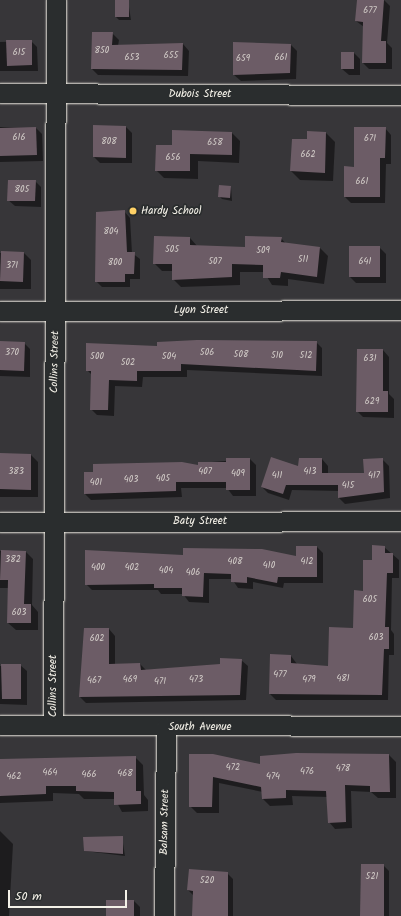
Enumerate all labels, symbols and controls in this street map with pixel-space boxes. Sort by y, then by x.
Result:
house number: 677 [363,6,377,16]
house number: 850 [95,46,109,56]
house number: 615 [13,48,25,58]
house number: 655 [164,51,178,61]
house number: 653 [125,53,139,63]
house number: 661 [275,53,287,63]
house number: 659 [236,54,250,64]
street label: Dubois Street [169,87,231,101]
house number: 616 [13,133,25,143]
house number: 671 [364,134,376,144]
house number: 808 [101,137,117,147]
house number: 658 [207,138,223,148]
house number: 662 [300,150,316,160]
house number: 656 [166,153,180,163]
house number: 661 [356,177,368,187]
house number: 805 [15,185,29,195]
place label: Hardy School [141,204,202,218]
marker: Hardy School [128,206,138,216]
house number: 804 [104,227,118,237]
house number: 505 [165,245,179,255]
house number: 509 [256,246,270,256]
house number: 511 [298,255,308,265]
house number: 507 [208,257,222,267]
house number: 641 [359,257,371,267]
house number: 800 [108,258,122,268]
house number: 371 [6,261,18,271]
street label: Lyon Street [174,303,228,317]
street label: Collins Street [48,331,62,393]
house number: 370 [5,348,19,358]
house number: 506 [200,348,214,358]
house number: 508 [234,350,248,360]
house number: 510 [271,351,283,361]
house number: 512 [300,351,312,361]
house number: 500 [90,352,104,362]
house number: 504 [162,352,176,362]
house number: 631 [364,354,376,364]
house number: 502 [121,358,135,368]
house number: 629 [365,397,379,407]
house number: 383 [8,467,24,477]
house number: 407 [198,467,212,477]
house number: 413 [304,467,316,477]
house number: 409 [231,469,245,479]
house number: 411 [272,471,282,481]
house number: 417 [368,471,380,481]
house number: 405 [156,474,170,484]
house number: 403 [124,475,138,485]
house number: 401 [90,478,102,488]
house number: 415 [342,481,354,491]
street label: Baty Street [173,514,227,528]
house number: 382 [5,555,21,565]
house number: 408 [228,557,242,567]
house number: 412 [300,557,314,567]
house number: 410 [263,561,275,571]
house number: 400 [91,563,105,573]
house number: 402 [125,563,139,573]
house number: 404 [159,566,173,576]
house number: 406 [186,568,200,578]
house number: 605 [363,595,377,605]
house number: 603 [12,608,26,618]
house number: 603 [369,633,383,643]
house number: 602 [90,634,104,644]
street label: Collins Street [46,655,60,717]
house number: 477 [273,670,287,680]
house number: 481 [336,674,350,684]
house number: 469 [123,675,137,685]
house number: 473 [189,675,203,685]
house number: 479 [302,675,316,685]
house number: 467 [87,676,101,686]
house number: 471 [154,677,166,687]
street label: South Avenue [168,720,232,734]
house number: 472 [226,763,240,773]
house number: 478 [336,764,350,774]
house number: 476 [300,767,314,777]
house number: 464 [43,768,57,778]
house number: 468 [117,769,133,779]
house number: 466 [82,770,96,780]
house number: 462 [6,772,22,782]
house number: 474 [266,772,280,782]
street label: Balsam Street [158,789,172,855]
house number: 521 [366,872,378,882]
house number: 520 [200,876,214,886]
scale bar [10,882,129,908]
text: 50 m [15,887,42,906]

